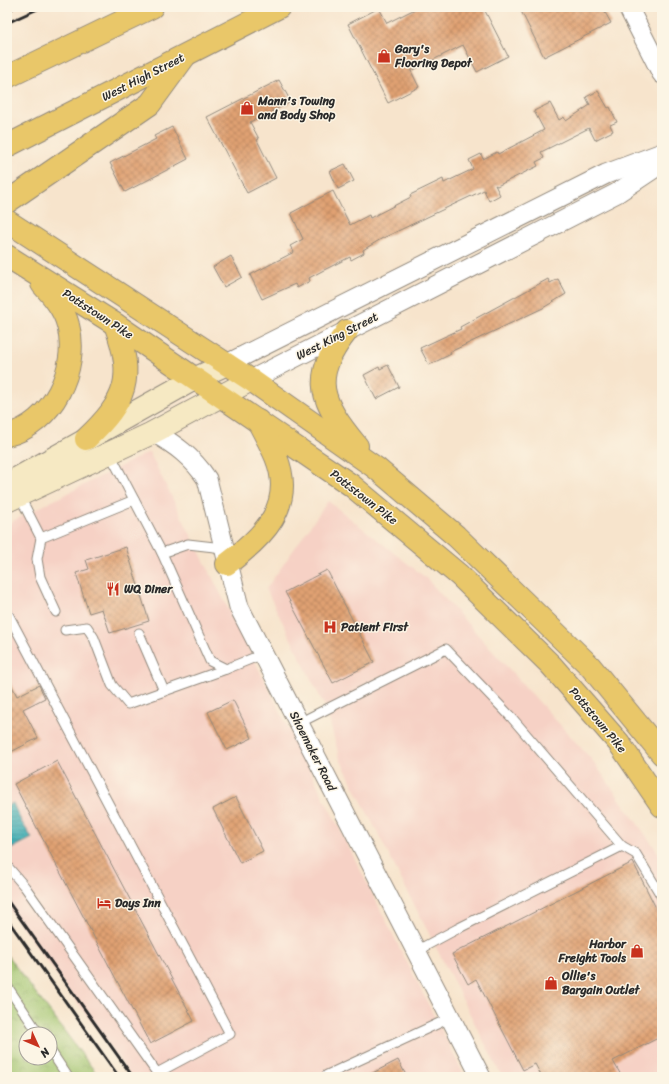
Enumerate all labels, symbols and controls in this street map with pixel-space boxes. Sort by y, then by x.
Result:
place label: Gary's Flooring Depot [394,38,473,74]
street label: West High Street [98,47,188,107]
shop icon: Gary's Flooring Depot [376,48,392,64]
place label: Mann's Towing and Body Shop [257,90,336,126]
shop icon: Mann's Towing and Body Shop [239,100,255,116]
street label: Pottstown Pike [58,283,138,345]
street label: West King Street [292,306,382,366]
street label: Pottstown Pike [325,463,403,531]
place label: WQ Diner [124,578,173,600]
restaurant icon: WQ Diner [105,581,121,597]
place label: Patient First [341,616,409,638]
hospital icon: Patient First [322,619,338,635]
street label: Pottstown Pike [563,682,633,758]
street label: Shoemaker Road [283,707,343,796]
place label: Days Inn [115,892,161,914]
hotel icon: Days Inn [96,895,112,911]
place label: Harbor Freight Tools [557,933,627,969]
shop icon: Harbor Freight Tools [629,943,645,959]
place label: Ollie's Bargain Outlet [561,965,641,1001]
shop icon: Ollie's Bargain Outlet [543,975,559,991]
north arrow [18,1026,58,1066]
text: N [35,1043,55,1062]

